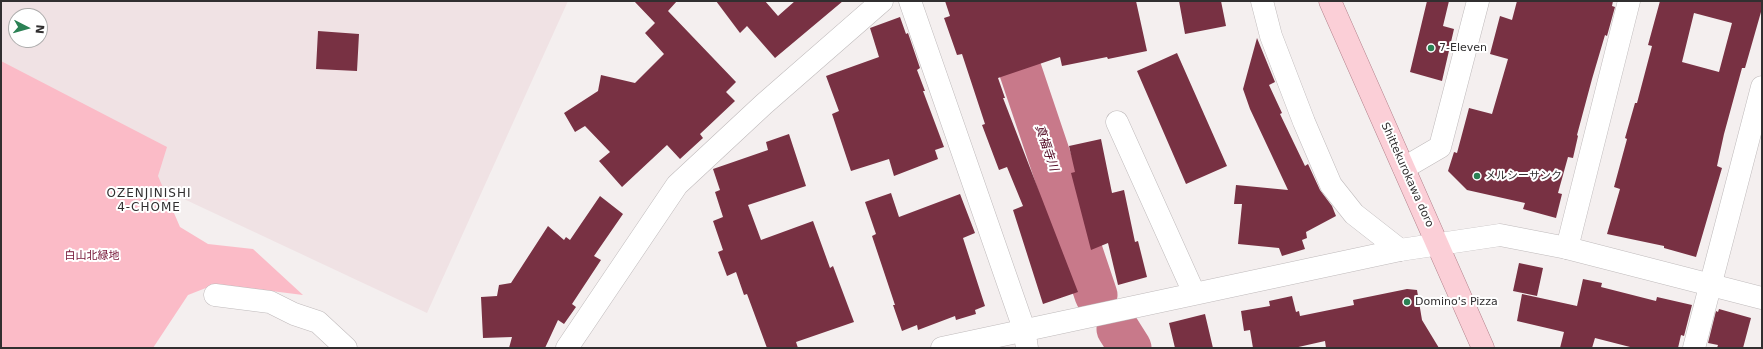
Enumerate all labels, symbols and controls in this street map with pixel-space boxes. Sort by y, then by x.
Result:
north arrow [8,8,48,48]
text: N [32,24,46,34]
place label: 7-Eleven [1439,41,1487,55]
marker: 7-Eleven [1426,43,1436,53]
street label: Shittekurokawa doro [1378,121,1436,229]
water label: 真福寺川 [1031,123,1061,173]
place label: メルシーサンク [1485,169,1562,183]
marker: メルシーサンク [1472,171,1482,181]
district label: OZENJINISHI 4-CHOME [107,187,191,215]
park label: 白山北緑地 [65,249,119,263]
place label: Domino's Pizza [1415,295,1498,309]
marker: Domino's Pizza [1402,297,1412,307]

